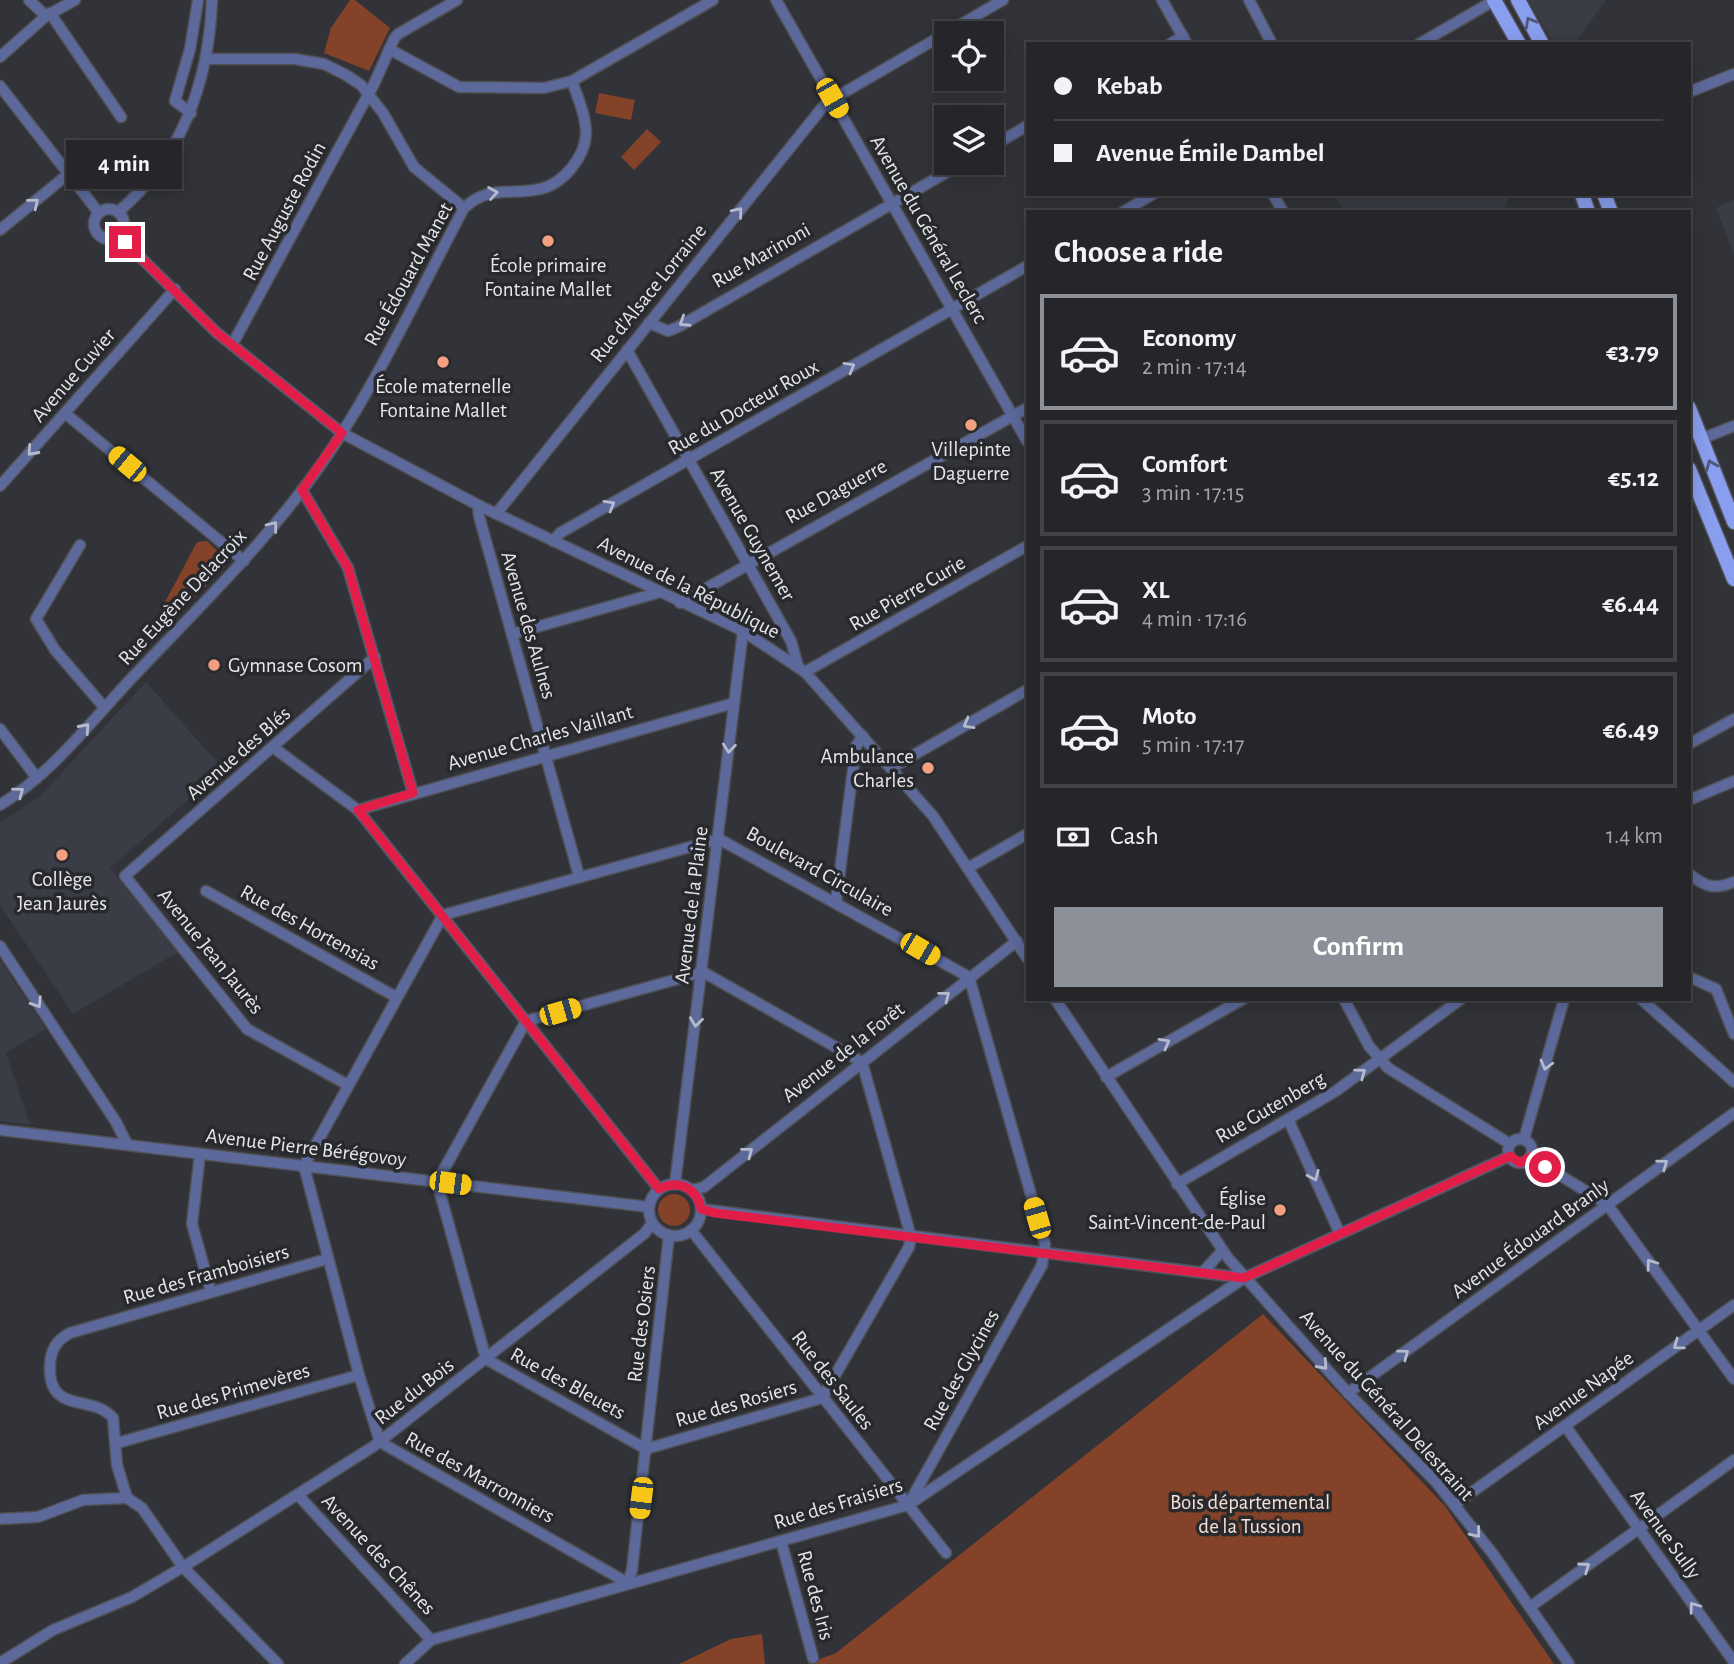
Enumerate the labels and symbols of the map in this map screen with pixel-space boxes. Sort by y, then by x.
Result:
one-way arrow [1525,17,1538,29]
car [813,75,852,121]
street label: Avenue du Général Leclerc [866,132,991,327]
street label: Rue Auguste Rodin [239,138,330,284]
callout: 4 min [67,140,183,190]
one-way arrow [487,186,499,201]
one-way arrow [26,198,38,211]
street label: Rue Édouard Manet [359,198,457,349]
one-way arrow [730,208,743,220]
street label: Rue Marinoni [709,219,814,292]
street label: Rue d'Alsace Lorraine [586,220,710,367]
route end [109,226,141,258]
marker: École primaire Fontaine Mallet [540,233,556,249]
place label: École primaire Fontaine Mallet [484,253,612,300]
one-way arrow [679,314,692,327]
street label: Avenue Cuvier [27,324,120,426]
marker: École maternelle Fontaine Mallet [435,354,451,370]
street label: Rue du Docteur Roux [664,356,822,459]
one-way arrow [843,362,856,375]
place label: École maternelle Fontaine Mallet [375,374,511,421]
marker: Villepinte Daguerre [963,417,979,433]
place label: Villepinte Daguerre [931,439,1011,484]
car [105,442,150,486]
one-way arrow [28,443,40,456]
street label: Rue Daguerre [782,455,890,528]
one-way arrow [1706,460,1720,472]
street label: Avenue Guynemer [706,464,799,605]
one-way arrow [603,500,616,513]
one-way arrow [265,522,278,534]
street label: Rue Eugène Delacroix [114,526,250,669]
street label: Avenue de la République [594,532,783,642]
street label: Avenue des Aulnes [497,549,560,701]
street label: Rue Pierre Curie [846,552,969,635]
place label: Gymnase Cosom [228,655,363,676]
marker: Gymnase Cosom [206,657,222,673]
street label: Avenue Charles Vaillant [445,701,636,774]
street label: Avenue des Blés [182,703,294,804]
one-way arrow [963,716,975,729]
one-way arrow [76,723,89,736]
one-way arrow [722,743,737,754]
place label: Ambulance Charles [820,746,914,791]
marker: Ambulance Charles [920,760,936,776]
one-way arrow [11,788,24,801]
street label: Boulevard Circulaire [743,822,897,920]
street label: Avenue de la Plaine [671,825,712,985]
marker: Collège Jean Jaurès [54,847,70,863]
place label: Collège Jean Jaurès [17,869,107,914]
street label: Rue des Hortensias [237,881,383,974]
street label: Avenue Jean Jaurès [154,885,267,1018]
car [897,929,944,969]
one-way arrow [938,991,950,1004]
one-way arrow [29,995,41,1008]
car [537,996,584,1028]
street label: Avenue de la Forêt [778,998,909,1106]
one-way arrow [688,1016,703,1028]
one-way arrow [1158,1038,1171,1051]
one-way arrow [1540,1059,1554,1071]
street label: Rue Gutenberg [1212,1067,1329,1147]
one-way arrow [1353,1068,1366,1081]
street label: Avenue Pierre Bérégovoy [204,1125,407,1170]
one-way arrow [740,1147,752,1160]
route start [1529,1151,1561,1183]
one-way arrow [1655,1160,1668,1172]
one-way arrow [1306,1169,1320,1181]
car [428,1170,473,1196]
street label: Avenue Édouard Branly [1447,1173,1613,1302]
place label: Église Saint-Vincent-de-Paul [1088,1186,1266,1233]
car [1022,1195,1053,1241]
marker: Église Saint-Vincent-de-Paul [1272,1202,1288,1218]
street label: Rue des Framboisiers [121,1241,291,1308]
one-way arrow [1647,1259,1659,1272]
street label: Rue des Osiers [624,1265,659,1384]
street label: Rue des Glycines [920,1306,1003,1434]
street label: Avenue du Général Delestraint [1296,1306,1478,1505]
street label: Rue des Saules [788,1327,878,1434]
one-way arrow [1673,1337,1686,1349]
street label: Rue des Bleuets [507,1343,629,1424]
street label: Avenue Napée [1529,1347,1637,1434]
one-way arrow [1396,1350,1409,1362]
street label: Rue du Bois [371,1354,458,1429]
one-way arrow [1315,1357,1327,1370]
street label: Rue des Primevères [154,1360,312,1423]
street label: Rue des Rosiers [673,1376,799,1431]
street label: Rue des Marronniers [402,1428,558,1527]
street label: Rue des Fraisiers [771,1474,905,1533]
car [629,1476,654,1520]
street label: Avenue Sully [1626,1486,1705,1583]
street label: Avenue des Chênes [318,1490,440,1619]
park label: Bois départemental de la Tussion [1170,1492,1330,1537]
one-way arrow [1467,1525,1480,1537]
street label: Rue des Iris [793,1548,838,1642]
one-way arrow [1577,1563,1590,1575]
one-way arrow [1690,1602,1702,1615]

